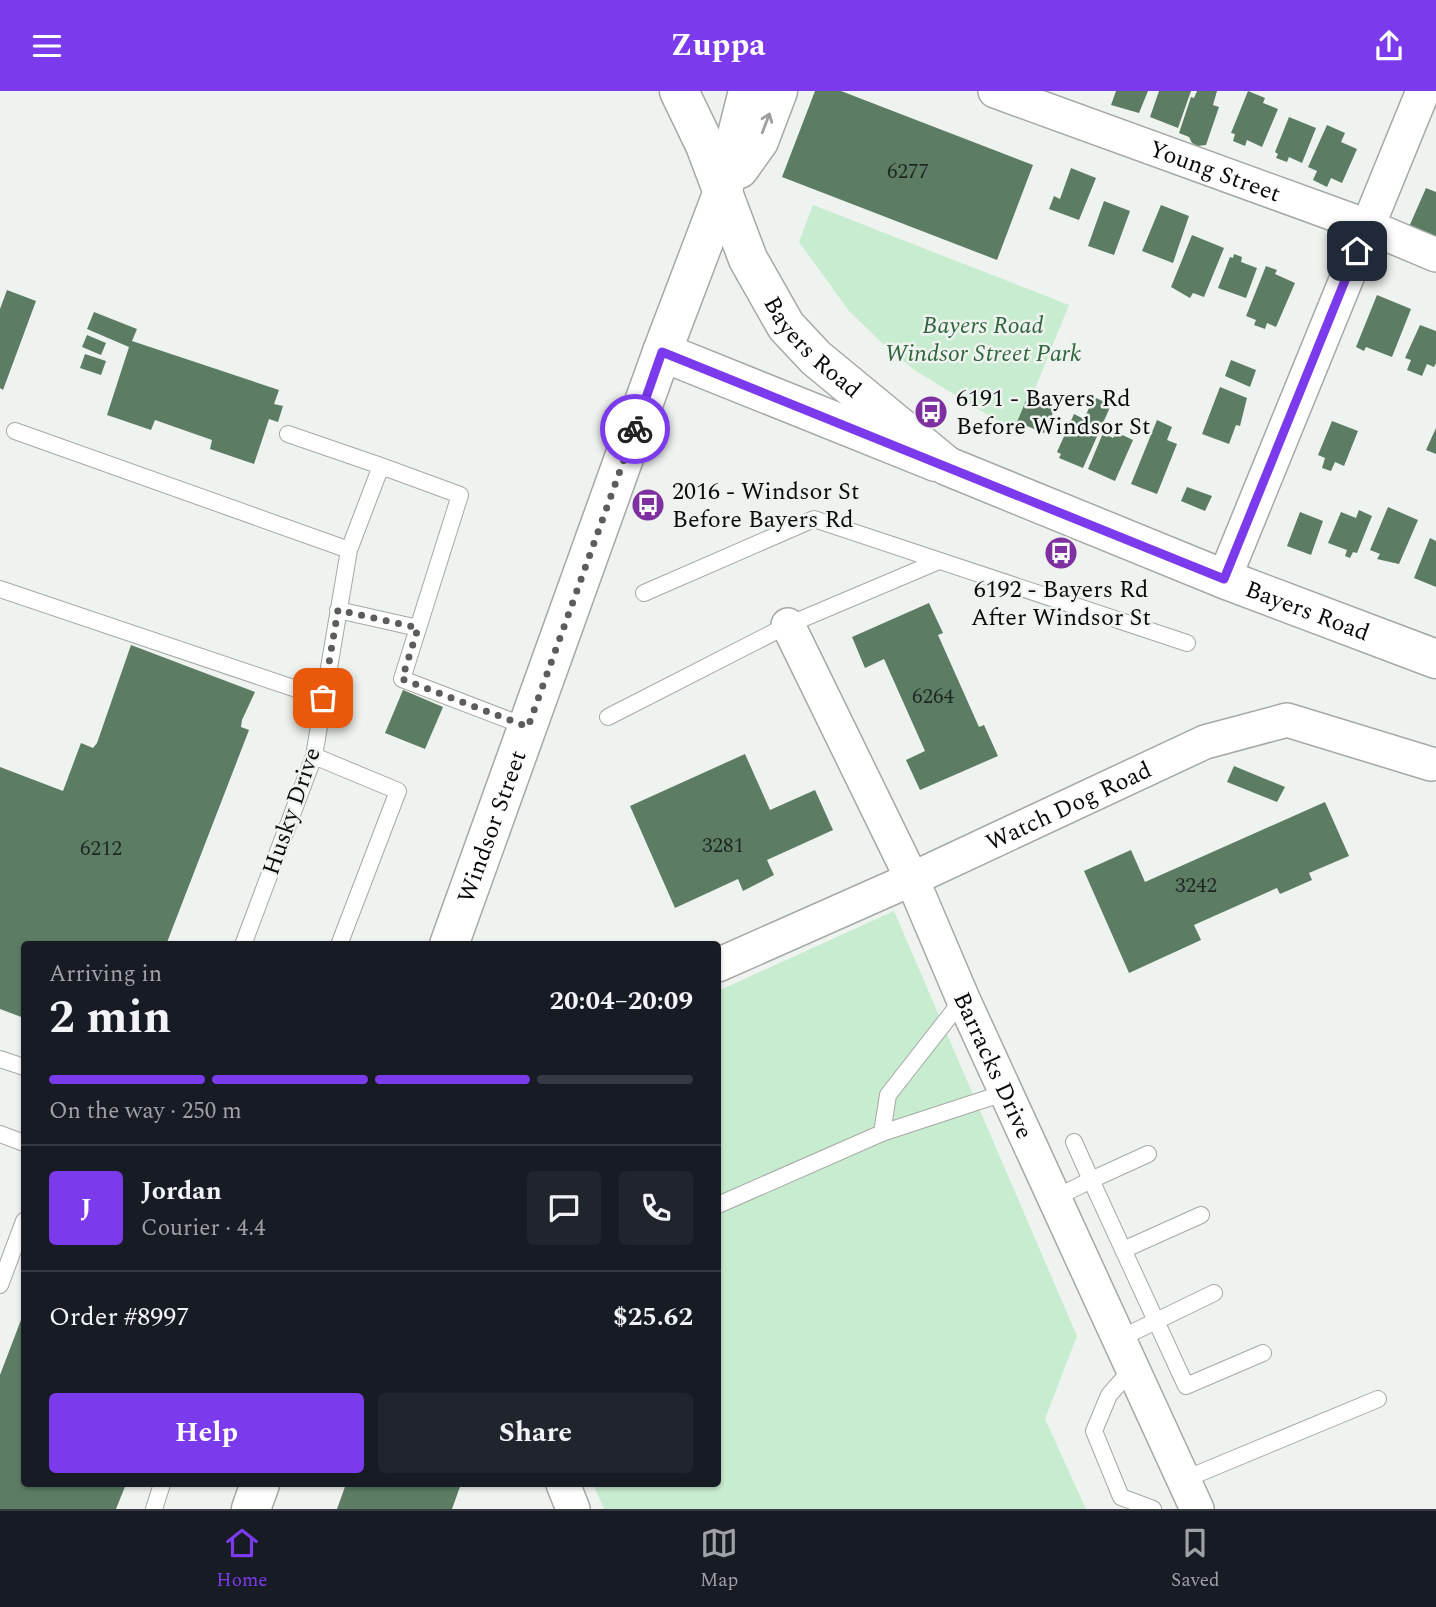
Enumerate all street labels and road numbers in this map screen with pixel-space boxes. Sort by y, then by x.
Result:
street label: Young Street [1144,131,1286,212]
street label: Bayers Road [754,290,869,407]
street label: Bayers Road [1240,572,1375,651]
street label: Husky Drive [253,743,331,880]
street label: Windsor Street [449,745,537,908]
street label: Watch Dog Road [980,752,1158,861]
street label: Barracks Drive [943,986,1042,1145]

